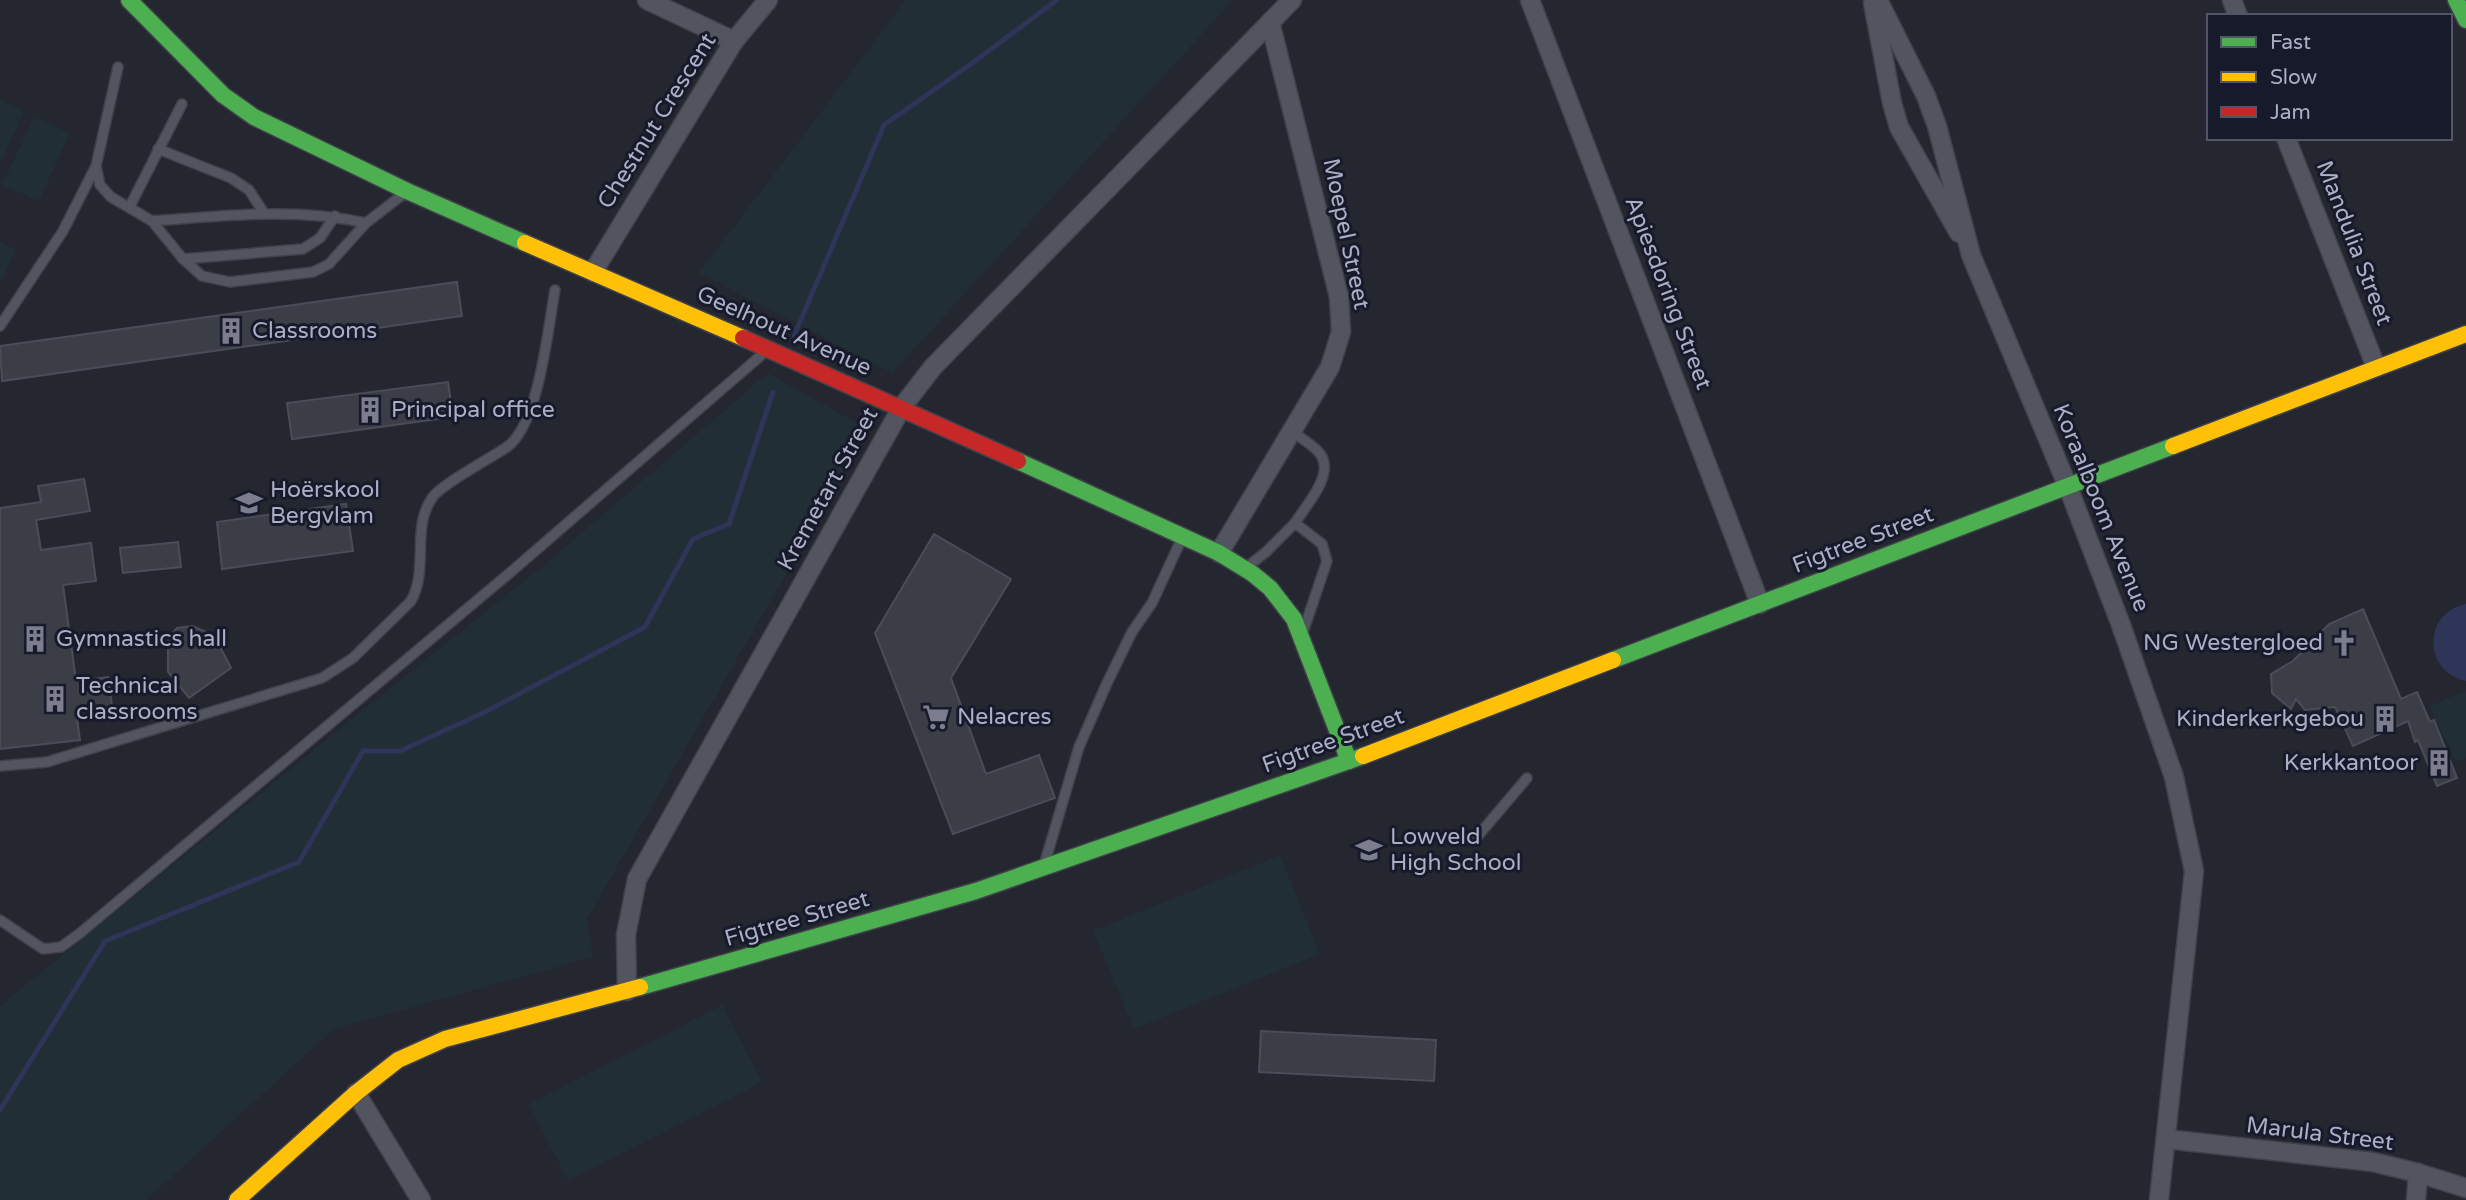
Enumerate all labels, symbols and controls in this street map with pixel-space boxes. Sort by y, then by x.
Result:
legend [2207,14,2452,140]
street label: Chestnut Crescent [592,28,722,214]
text: Fast [2270,30,2311,55]
text: Slow [2270,65,2318,90]
text: Jam [2270,100,2311,125]
street label: Moepel Street [1316,156,1376,312]
street label: Mandulia Street [2310,157,2398,329]
street label: Apiesdoring Street [1618,192,1718,394]
street label: Geelhout Avenue [692,280,876,382]
building icon: Classrooms [216,316,246,346]
place label: Classrooms [252,317,377,345]
building icon: Principal office [355,395,385,425]
place label: Principal office [391,396,555,424]
street label: Koraalboom Avenue [2046,400,2156,616]
street label: Kremetart Street [772,402,884,575]
place label: Hoërskool Bergvlam [270,476,380,530]
school or university icon: Hoërskool Bergvlam [234,488,264,518]
street label: Figtree Street [1788,500,1938,580]
building icon: Gymnastics hall [20,624,50,654]
place label: Gymnastics hall [56,625,227,653]
church icon: NG Westergloed [2329,628,2359,658]
place label: NG Westergloed [2143,629,2323,657]
place label: Technical classrooms [76,672,198,726]
building icon: Technical classrooms [40,684,70,714]
supermarket icon: Nelacres [921,702,951,732]
street label: Figtree Street [1258,702,1408,780]
place label: Nelacres [957,703,1052,731]
building icon: Kinderkerkgebou [2370,704,2400,734]
place label: Kinderkerkgebou [2176,705,2364,733]
building icon: Kerkkantoor [2424,748,2454,778]
place label: Kerkkantoor [2284,749,2418,777]
place label: Lowveld High School [1390,823,1522,877]
school or university icon: Lowveld High School [1354,835,1384,865]
street label: Figtree Street [722,885,873,953]
street label: Marula Street [2245,1111,2396,1157]

